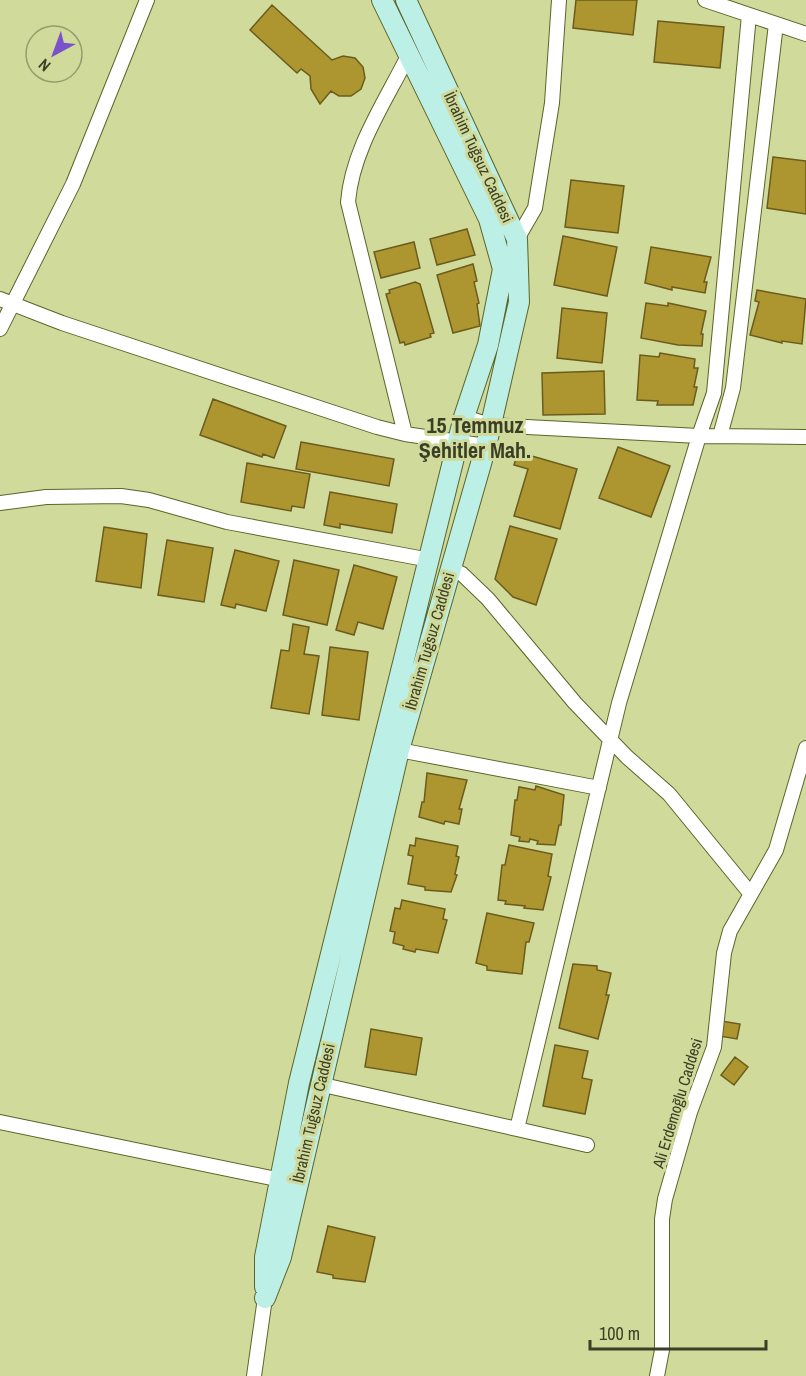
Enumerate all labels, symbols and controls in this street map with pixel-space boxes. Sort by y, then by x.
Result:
north arrow [24,24,84,84]
text: N [33,54,55,77]
street label: İbrahim Tuğsuz Caddesi [439,88,519,226]
district label: 15 Temmuz Şehitler Mah. [419,410,531,465]
street label: İbrahim Tuğsuz Caddesi [399,570,459,712]
street label: Ali Erdemoğlu Caddesi [646,1035,707,1172]
street label: İbrahim Tuğsuz Caddesi [286,1041,340,1185]
scale bar [590,1313,766,1351]
text: 100 m [599,1321,640,1346]

